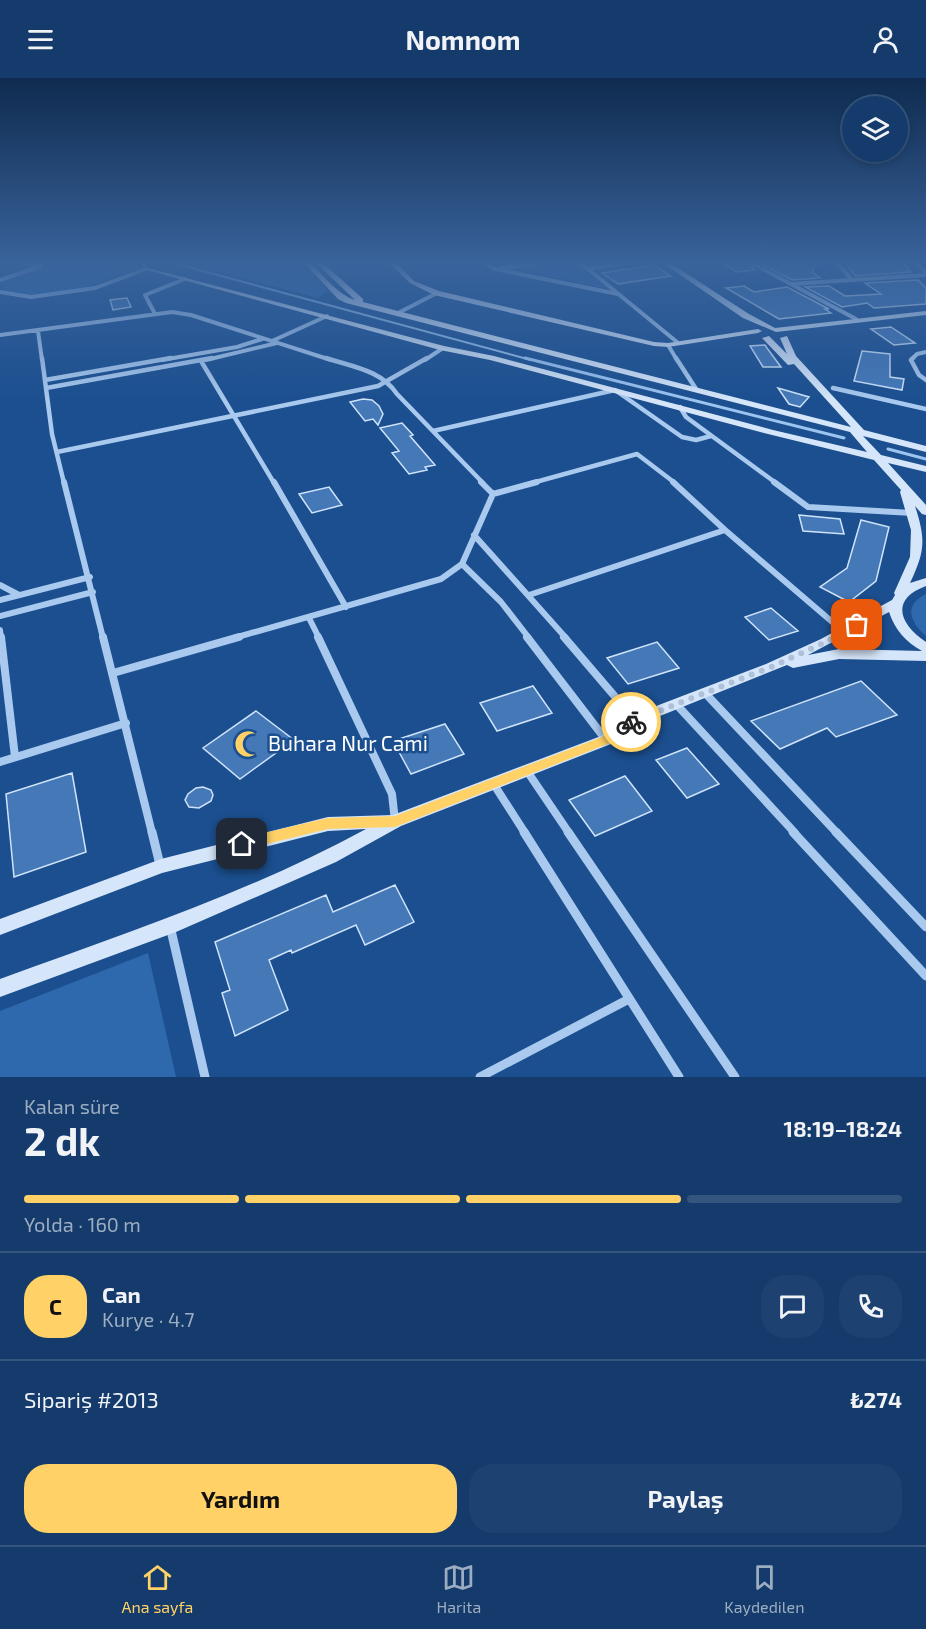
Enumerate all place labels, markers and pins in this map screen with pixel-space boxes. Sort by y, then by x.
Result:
pin [831,599,882,650]
mosque icon: Buhara Nur Cami [233,729,263,759]
place label: Buhara Nur Cami [268,730,428,755]
pin [216,818,267,869]

